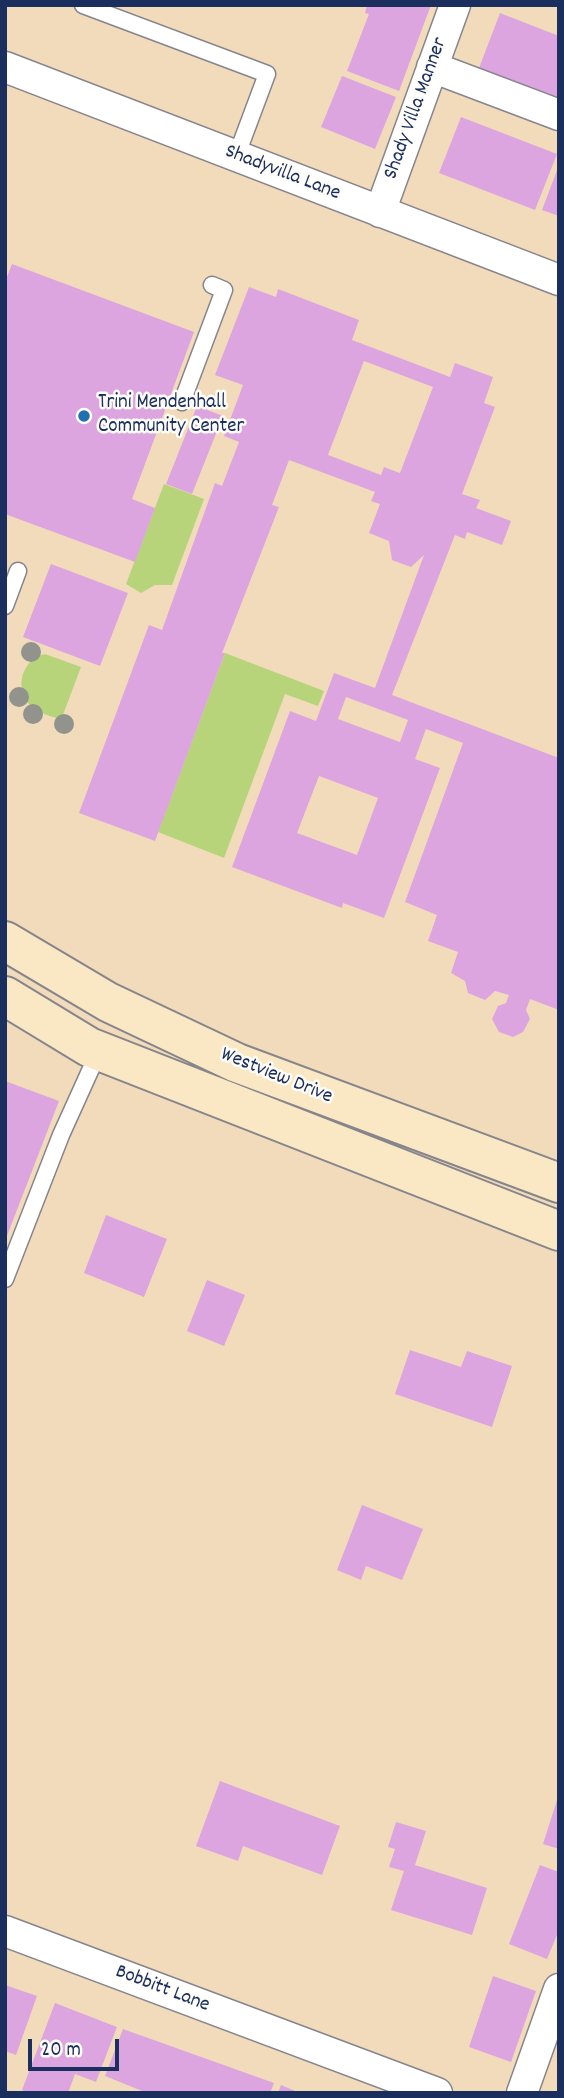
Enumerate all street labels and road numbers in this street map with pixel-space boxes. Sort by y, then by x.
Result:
street label: Shady Villa Manner [380,35,454,183]
street label: Shadyvilla Lane [221,140,343,208]
street label: Westview Drive [216,1043,336,1111]
street label: Bobbitt Lane [111,1960,213,2020]

